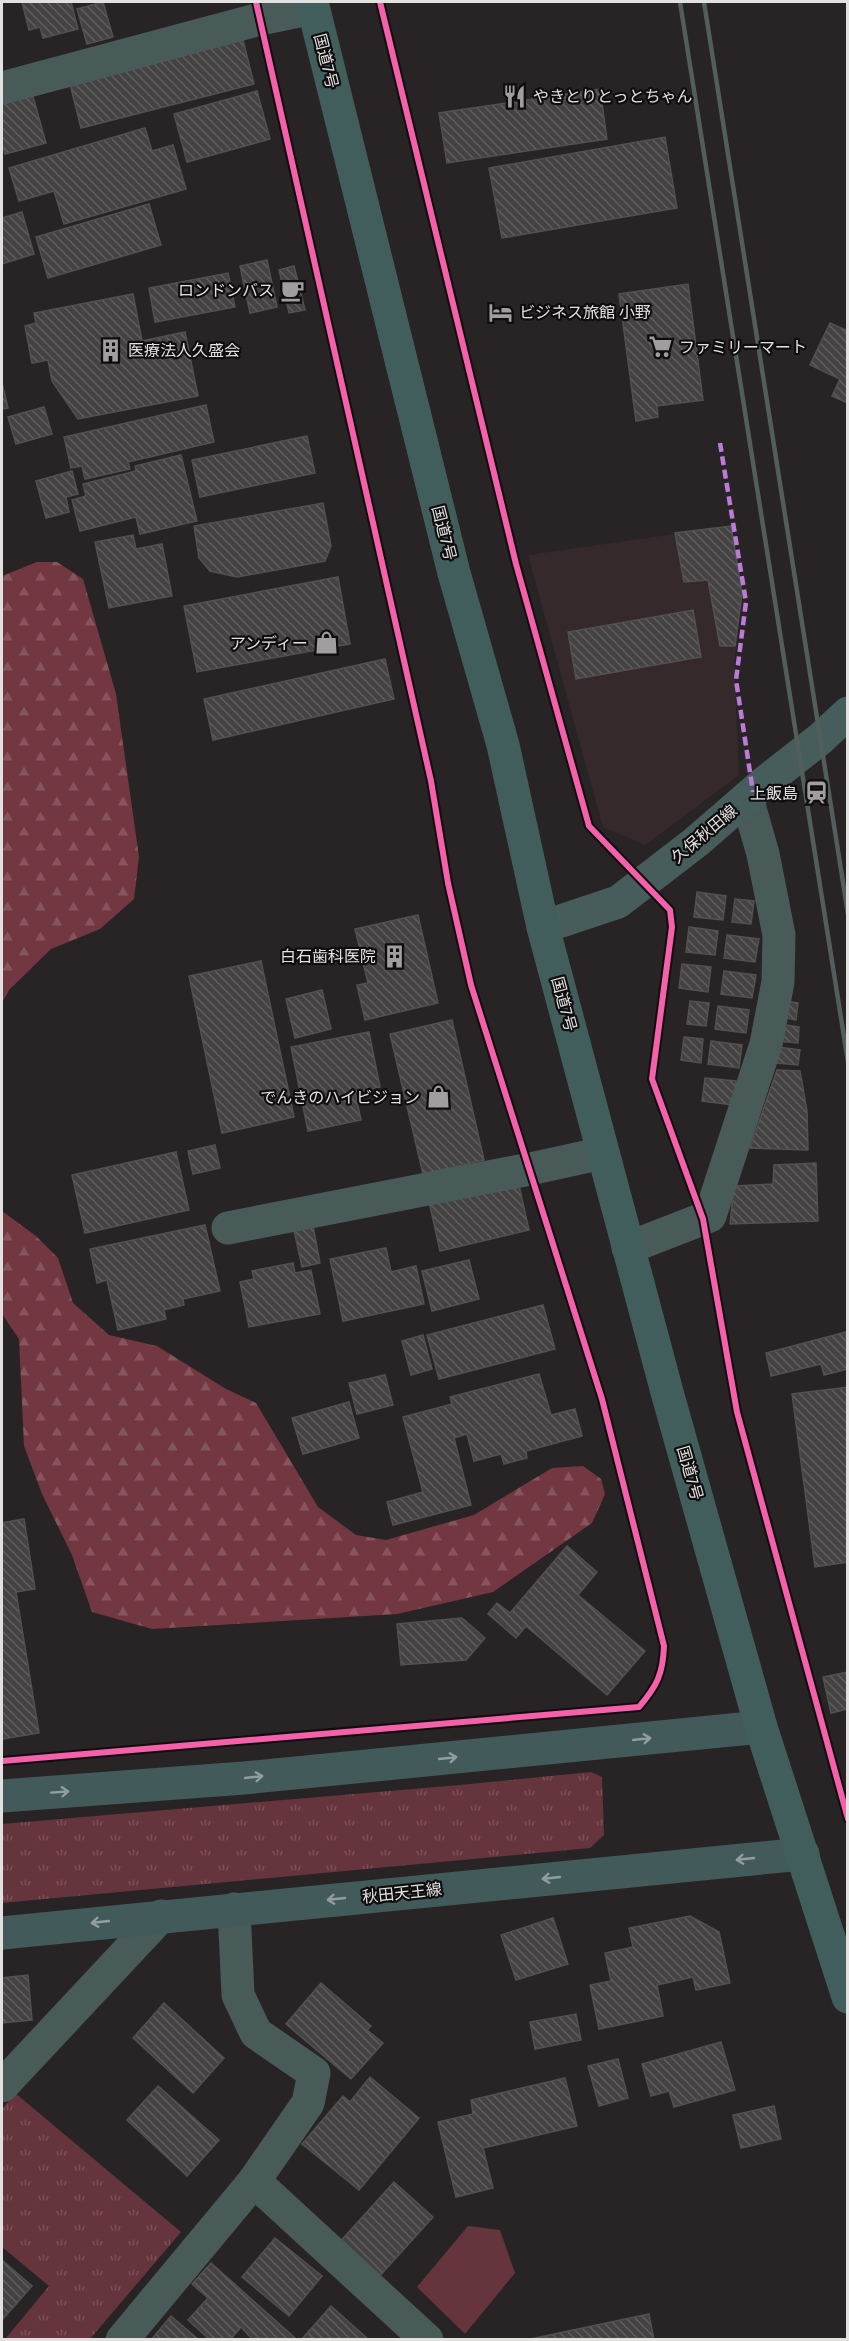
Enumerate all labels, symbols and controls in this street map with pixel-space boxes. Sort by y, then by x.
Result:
street label: 国道7号 [310,32,342,90]
restaurant icon: やきとりとっとちゃん [502,83,528,109]
place label: やきとりとっとちゃん [533,87,693,106]
cafe icon: ロンドンバス [279,277,305,303]
place label: ロンドンバス [178,281,274,300]
hotel icon: ビジネス旅館 小野 [488,299,514,325]
place label: ビジネス旅館 小野 [519,303,651,322]
supermarket icon: ファミリーマート [648,334,674,360]
building icon: 医療法人久盛会 [97,337,123,363]
place label: ファミリーマート [679,338,807,357]
place label: 医療法人久盛会 [128,341,240,360]
street label: 国道7号 [428,504,460,562]
shop icon: アンディー [313,630,339,656]
place label: アンディー [230,634,308,653]
station icon: 上飯島 [803,780,829,806]
place label: 上飯島 [750,784,798,803]
street label: 久保秋田線 [667,801,741,867]
building icon: 白石歯科医院 [381,943,407,969]
place label: 白石歯科医院 [280,947,376,966]
street label: 国道7号 [548,975,580,1033]
shop icon: でんきのハイビジョン [425,1084,451,1110]
place label: でんきのハイビジョン [260,1088,420,1107]
street label: 国道7号 [673,1444,707,1502]
one-way arrow [632,1733,652,1744]
one-way arrow [438,1752,458,1763]
one-way arrow [244,1771,264,1782]
one-way arrow [49,1786,69,1797]
one-way arrow [736,1854,756,1865]
one-way arrow [542,1873,561,1884]
street label: 秋田天王線 [361,1879,443,1907]
one-way arrow [327,1894,347,1905]
one-way arrow [91,1917,111,1928]

